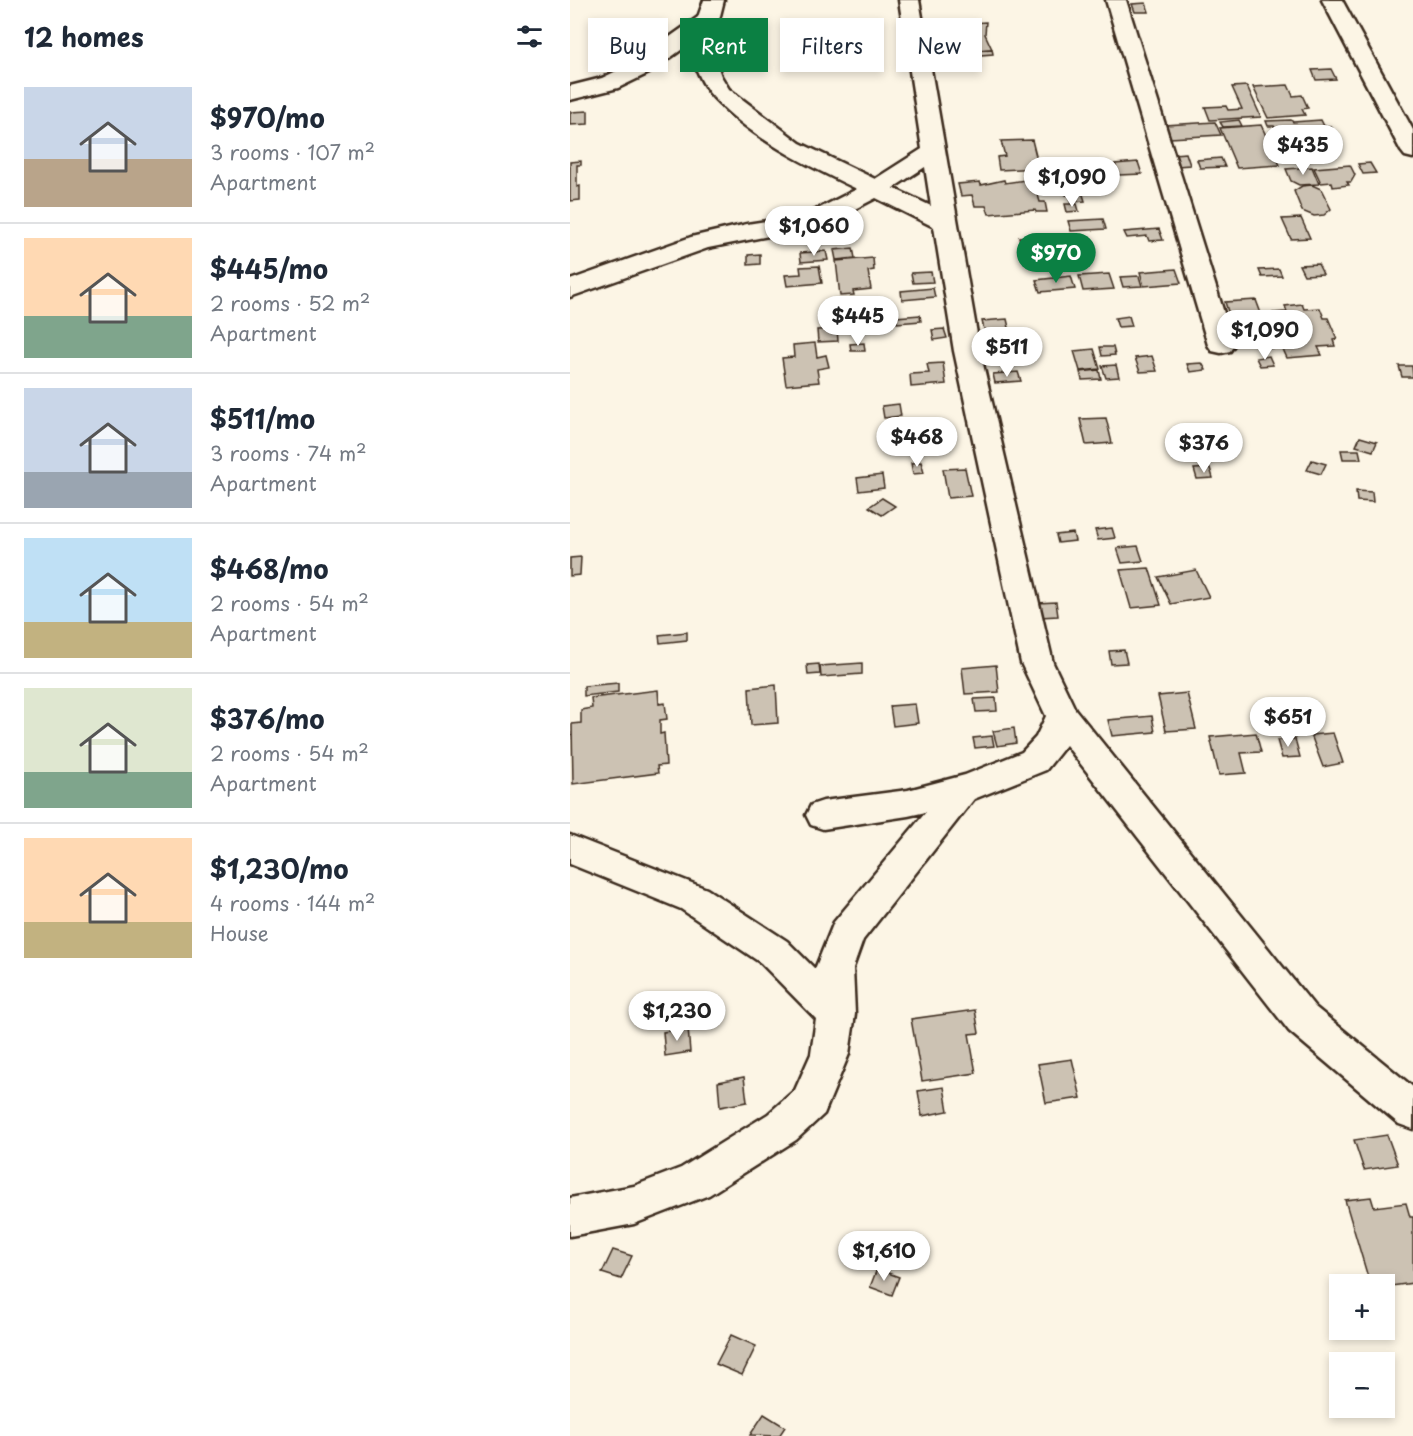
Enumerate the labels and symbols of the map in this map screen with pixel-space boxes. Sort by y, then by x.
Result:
pin: $435 [1267,125,1339,176]
pin: $1,090 [1023,157,1121,208]
pin: $1,060 [765,206,863,257]
pin: $970 [1020,233,1092,284]
pin: $445 [822,296,894,347]
pin: $1,090 [1216,310,1314,361]
pin: $511 [971,327,1043,378]
pin: $468 [881,417,953,468]
pin: $376 [1168,423,1240,474]
pin: $651 [1252,697,1324,748]
pin: $1,230 [628,991,726,1042]
pin: $1,610 [835,1231,933,1282]

